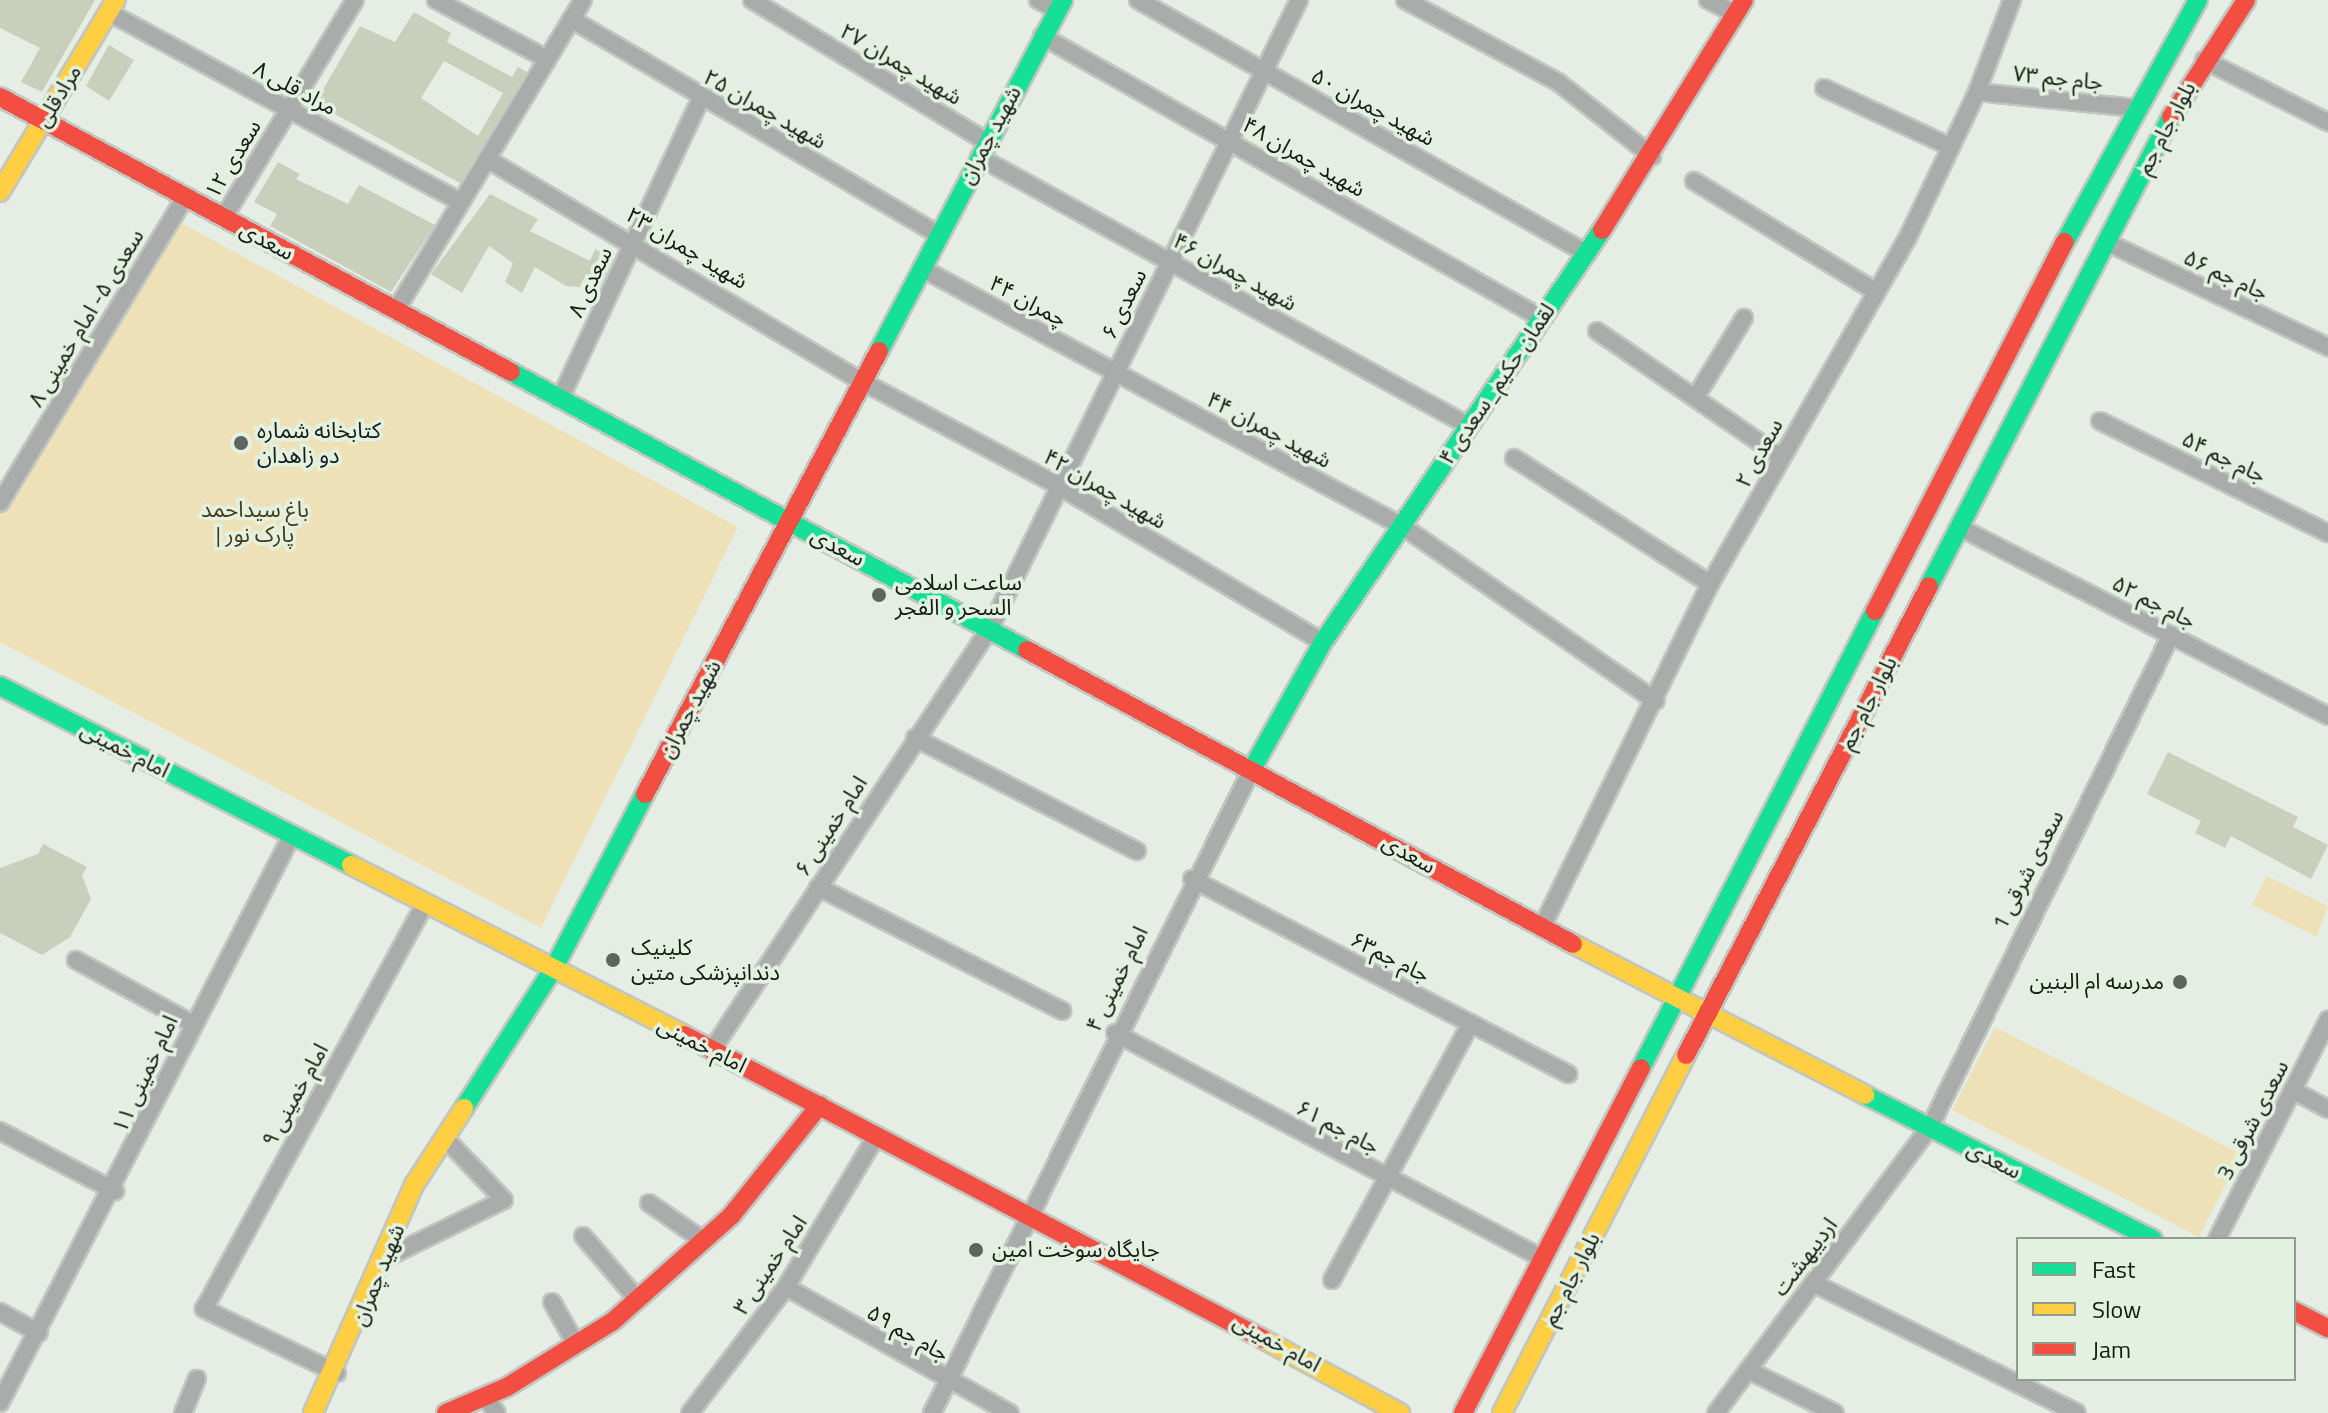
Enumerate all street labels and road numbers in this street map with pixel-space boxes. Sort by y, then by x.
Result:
street label: شهید چمران ۲۷ [835,17,967,111]
street label: مراد قلی ۸ [249,55,341,121]
street label: مرادقلی [29,60,87,132]
street label: جام جم ۷۳ [2012,60,2104,96]
street label: شهید چمران ۵۰ [1307,62,1439,152]
street label: شهید چمران ۲۵ [699,63,831,155]
street label: بلوار جام جم [2131,77,2201,179]
street label: شهید چمران [953,81,1027,189]
street label: شهید چمران ۴۸ [1238,111,1370,203]
street label: سعدی ۱۲ [199,115,267,203]
street label: شهید چمران ۲۳ [621,201,753,295]
street label: سعدی [236,216,298,266]
street label: سعدی ۵- امام خمینی ۸ [22,224,150,412]
street label: شهید چمران ۴۶ [1169,227,1301,317]
street label: سعدی ۸ [562,243,618,321]
street label: جام جم ۵۶ [2180,244,2272,306]
street label: سعدی ۶ [1096,265,1152,343]
street label: چمران ۴۴ [985,270,1071,332]
street label: لقمان حکیم_سعدی ۴ [1433,298,1561,470]
street label: شهید چمران ۴۴ [1202,386,1336,474]
street label: سعدی ۲ [1729,414,1789,492]
street label: جام جم ۵۴ [2178,425,2270,489]
street label: شهید چمران ۴۲ [1039,443,1171,535]
street label: سعدی [807,522,869,572]
street label: جام جم ۵۲ [2108,570,2200,634]
street label: بلوار جام جم [1833,652,1903,754]
street label: شهید چمران [653,655,727,763]
street label: امام خمینی [76,716,174,784]
street label: امام خمینی ۶ [789,771,873,881]
street label: سعدی شرقی 1 [1987,806,2069,934]
street label: سعدی [1378,829,1440,879]
street label: امام خمینی ۴ [1080,922,1154,1036]
street label: جام جم۶۳ [1346,926,1434,988]
street label: امام خمینی ۱۱ [106,1011,184,1137]
street label: امام خمینی [653,1011,751,1079]
street label: امام خمینی ۹ [256,1039,334,1151]
street label: سعدی شرقی 3 [2212,1056,2294,1184]
street label: جام جم ۶۱ [1292,1094,1384,1160]
street label: سعدی [1963,1135,2025,1185]
street label: امام خمینی ۳ [727,1210,813,1320]
street label: اردیبهشت [1767,1213,1843,1301]
street label: شهید چمران [346,1220,410,1330]
street label: بلوار جام جم [1536,1228,1606,1330]
street label: جام جم ۵۹ [862,1299,954,1367]
street label: امام خمینی [1228,1308,1326,1378]

